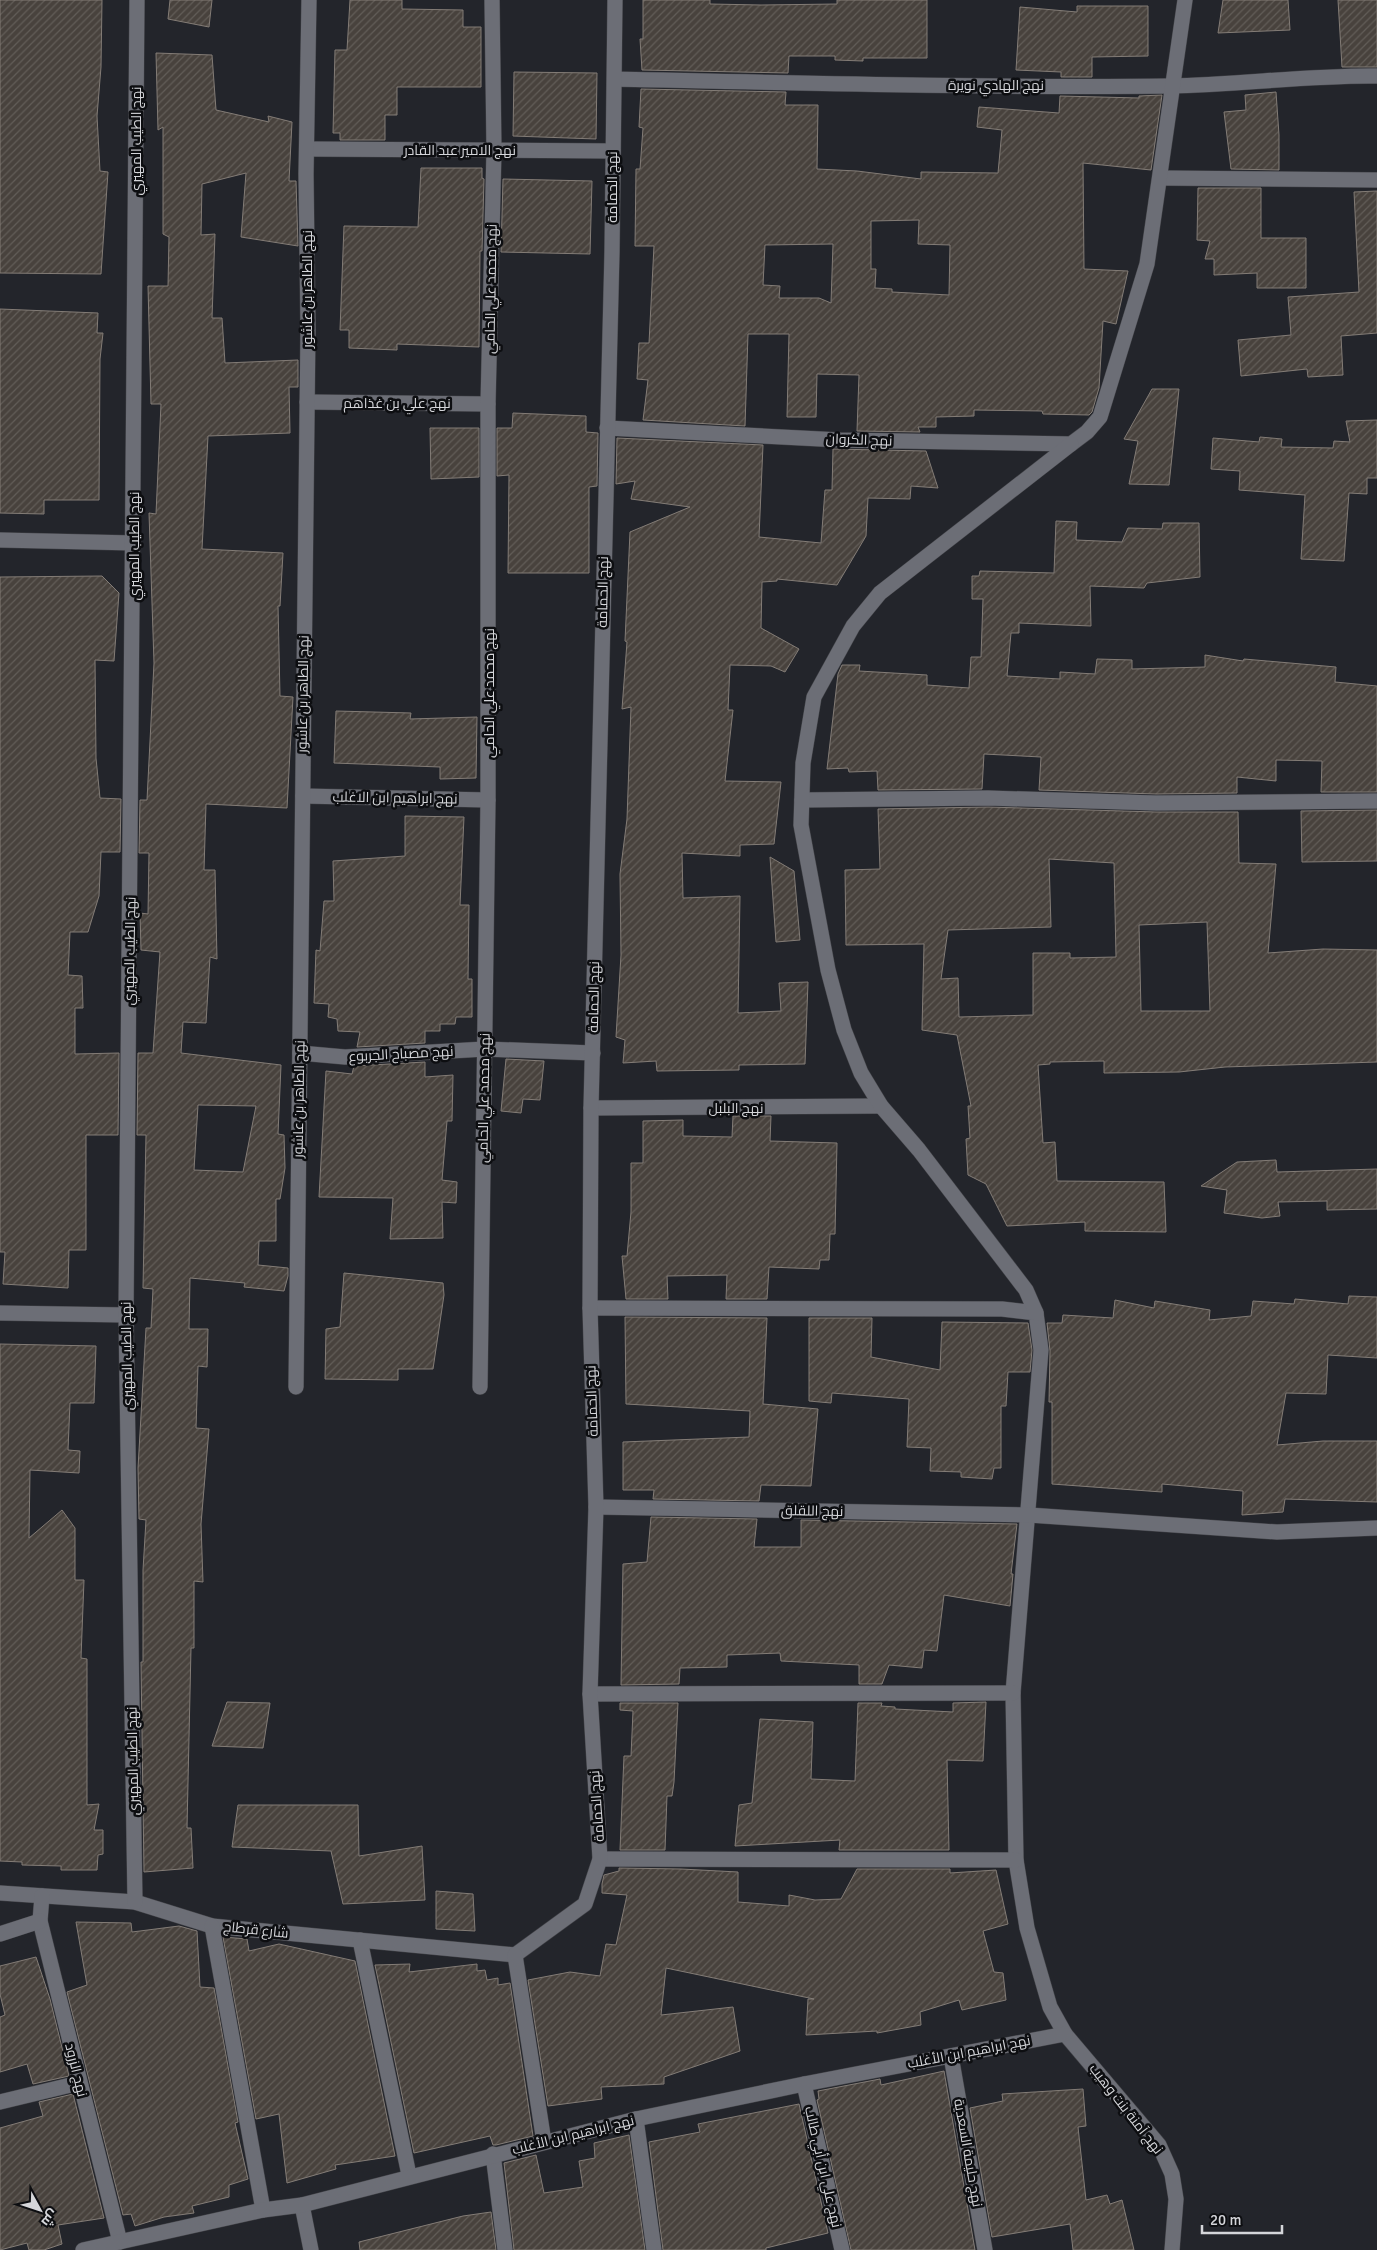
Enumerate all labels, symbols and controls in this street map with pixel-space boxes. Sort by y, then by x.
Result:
street label: نهج الهادي نويرة [948,77,1044,97]
street label: نهج الطيب المهيري [128,87,148,195]
street label: نهج الامير عبد القادر [403,142,516,159]
street label: نهج الحمامة [604,151,621,223]
street label: نهج محمد علي الحامي [481,224,504,354]
street label: نهج الطاهر بن عاشور [299,230,316,349]
street label: نهج علي بن غذاهم [343,395,451,415]
street label: نهج الكروان [825,430,893,450]
street label: نهج الطيب المهيري [126,492,146,600]
street label: نهج الحمامة [594,556,612,628]
street label: نهج محمد علي الحامي [481,628,501,758]
street label: نهج الطاهر بن عاشور [293,635,313,754]
street label: نهج ابراهيم ابن الاغلب [332,788,458,809]
street label: نهج الطيب المهيري [121,896,142,1006]
street label: نهج الحمامة [585,961,603,1033]
street label: نهج محمد علي الحامي [474,1033,497,1163]
street label: نهج الطاهر بن عاشور [289,1040,309,1159]
street label: نهج مصباح الجربوع [348,1043,454,1065]
street label: نهج البلبل [709,1100,763,1117]
street label: نهج الطيب المهيري [118,1301,139,1411]
street label: نهج الحمامة [582,1365,602,1437]
street label: نهج اللقلق [781,1502,843,1520]
street label: نهج الطيب المهيري [124,1706,145,1816]
street label: نهج الحمامة [586,1770,608,1842]
street label: شارع قرطاج [223,1918,289,1942]
street label: نهج ابراهيم ابن الأغلب [906,2032,1032,2073]
street label: نهج الزرود [61,2041,91,2099]
street label: نهج آمنة بنت وهيب [1086,2061,1166,2157]
street label: نهج حليمة السعدية [950,2098,986,2208]
street label: نهج علي ابن أبي طالب [798,2104,846,2230]
street label: نهج ابراهيم ابن الأغلب [510,2112,636,2159]
north arrow [15,2185,65,2235]
scale bar [1202,2202,1282,2234]
text: ش [37,2206,62,2230]
text: 20 m [1210,2211,1241,2229]

